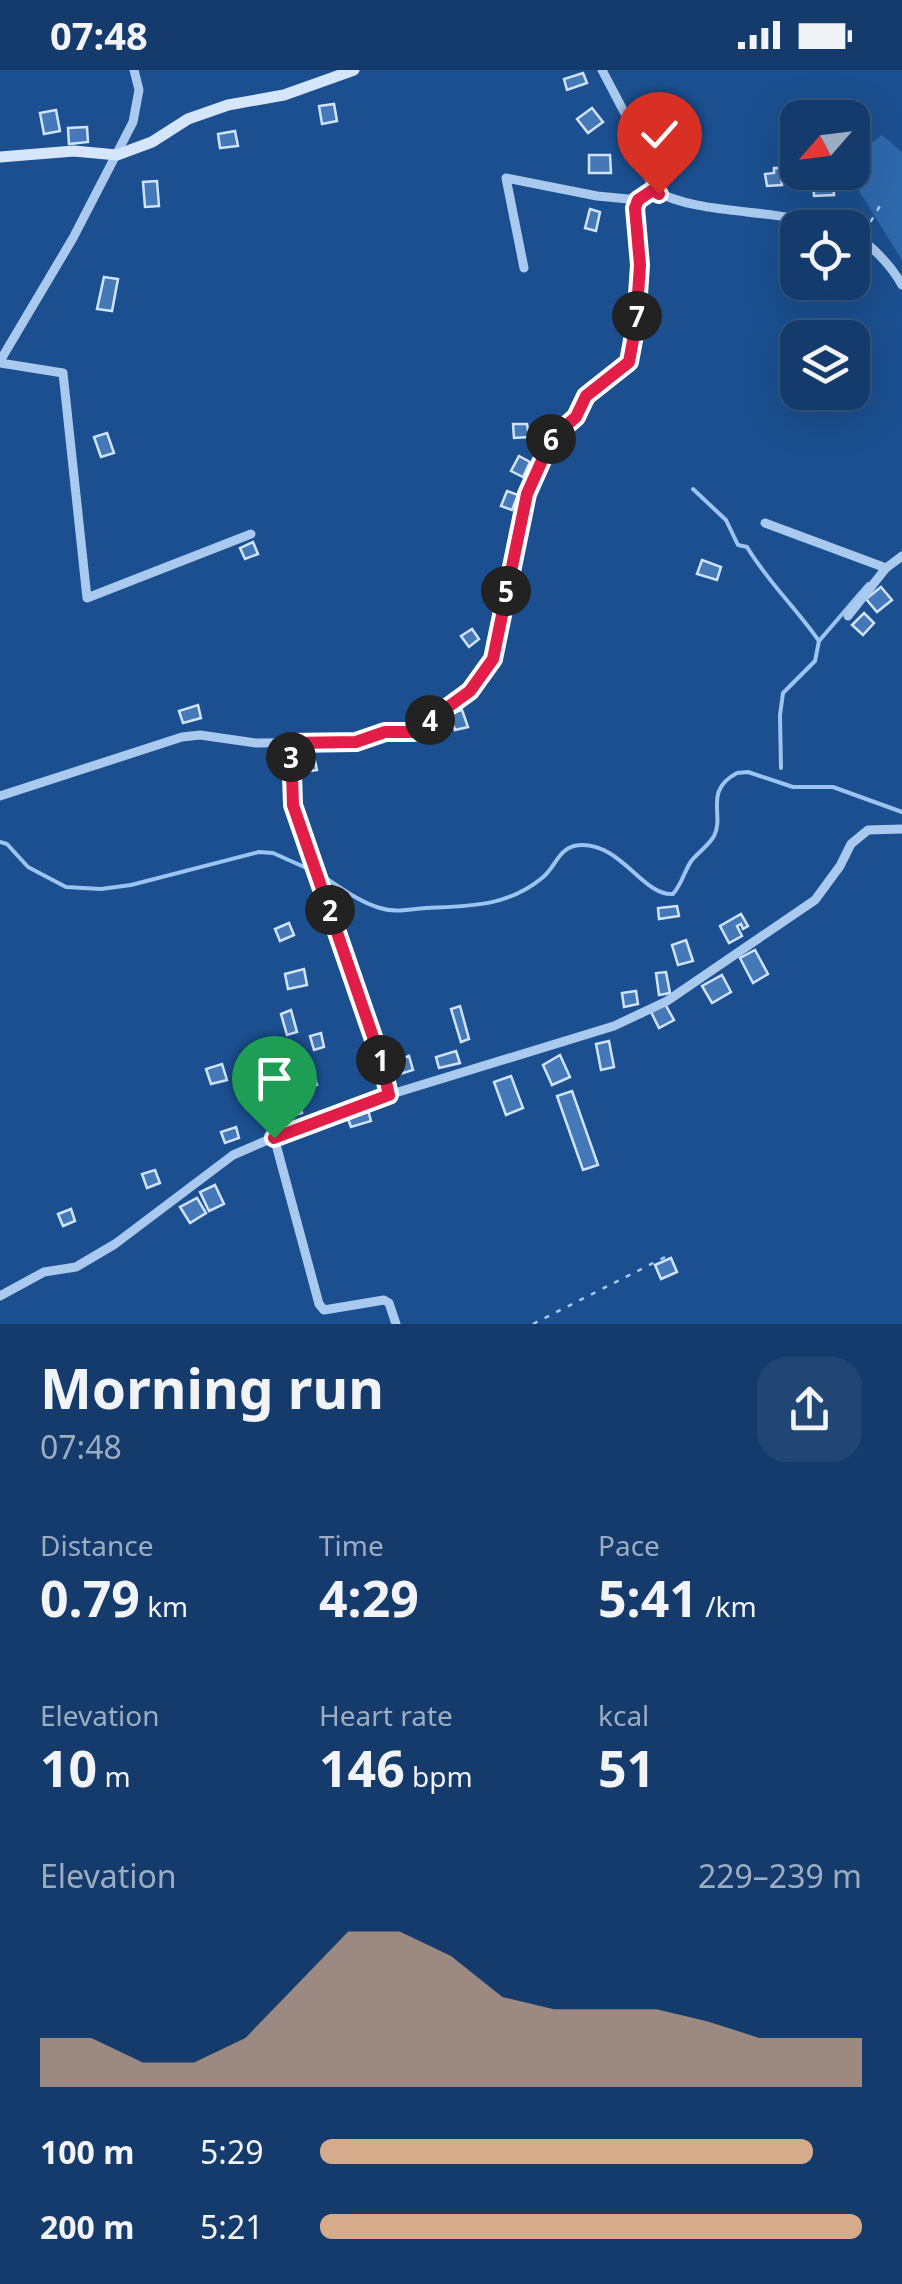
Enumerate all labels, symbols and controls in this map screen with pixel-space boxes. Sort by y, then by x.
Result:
text: 07:48 [50,9,148,61]
pin [617,92,702,195]
north arrow [780,100,870,190]
map controls [780,100,870,410]
icon: check [632,107,687,162]
button: locate [780,210,870,300]
pin: 7 [612,291,662,341]
text: 7 [629,297,645,335]
button: layers [780,320,870,410]
pin: 6 [526,414,576,464]
text: 6 [543,420,559,458]
pin: 5 [481,566,531,616]
text: 5 [498,572,514,610]
pin: 4 [405,695,455,745]
text: 4 [422,701,438,739]
pin: 3 [266,732,316,782]
text: 3 [283,738,299,776]
pin: 2 [305,885,355,935]
text: 2 [322,891,338,929]
pin: 1 [356,1035,406,1085]
pin [232,1036,317,1139]
text: 1 [373,1041,389,1079]
icon: arrive [247,1051,302,1106]
text: Morning run [40,1350,384,1425]
button: share [757,1357,862,1462]
text: 07:48 [40,1425,122,1468]
text: Distance [40,1526,153,1564]
text: Time [319,1526,384,1564]
text: Pace [598,1526,660,1564]
text: 0.79 [40,1564,140,1632]
text: 4:29 [319,1564,419,1632]
text: 5:41 [598,1564,698,1632]
text: km [140,1587,188,1625]
text: /km [698,1587,757,1625]
text: Elevation [40,1696,160,1734]
text: Heart rate [319,1696,453,1734]
text: kcal [598,1696,649,1734]
text: 10 [40,1734,97,1802]
text: 146 [319,1734,405,1802]
text: 51 [598,1734,655,1802]
text: m [97,1757,131,1795]
text: bpm [405,1757,473,1795]
text: Elevation [40,1854,177,1897]
text: 229–239 m [698,1854,862,1897]
text: 100 m [40,2130,134,2173]
text: 5:29 [200,2130,264,2173]
text: 200 m [40,2205,134,2248]
text: 5:21 [200,2205,264,2248]

